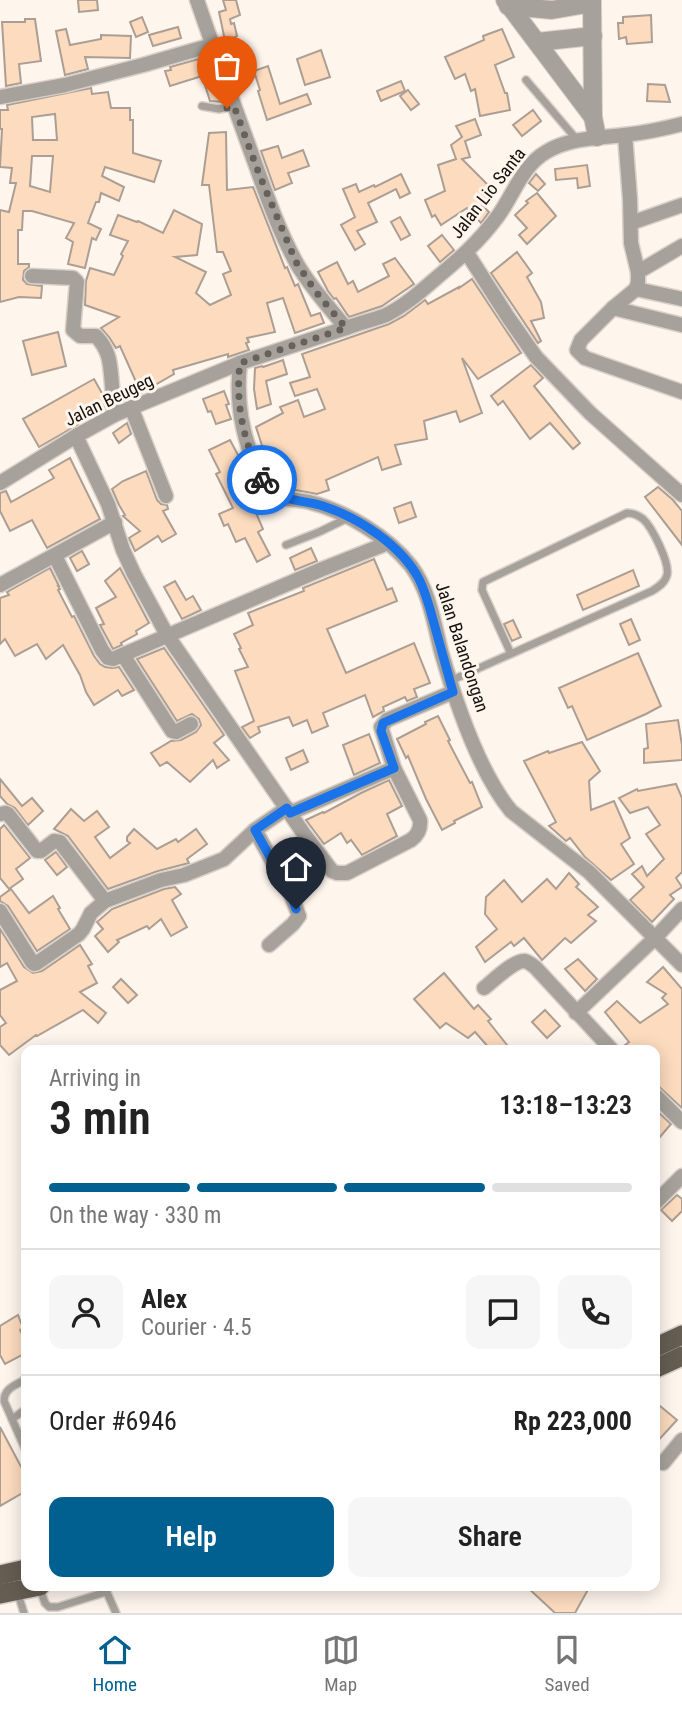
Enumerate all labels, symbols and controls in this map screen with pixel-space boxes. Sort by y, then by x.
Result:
pin [197,36,257,108]
icon: bag [208,47,246,85]
street label: Jalan Lio Santa [446,143,530,242]
street label: Jalan Beugeg [61,369,157,430]
courier [227,445,297,515]
icon: bike [243,461,281,499]
street label: Jalan Balandongan [432,579,493,715]
pin [266,837,326,909]
icon: home [277,848,315,886]
text: Arriving in [49,1065,141,1092]
text: 13:18–13:23 [499,1090,632,1120]
text: 3 min [49,1091,151,1145]
text: On the way · 330 m [49,1202,221,1229]
button: person [49,1275,123,1349]
button: chat [466,1275,540,1349]
button: phone [558,1275,632,1349]
text: Alex [141,1284,187,1314]
text: Courier · 4.5 [141,1314,252,1341]
text: Order #6946 [49,1406,177,1436]
text: Rp 223,000 [514,1406,632,1436]
button: Help [49,1497,334,1577]
button: Share [348,1497,632,1577]
tab: Home [92,1631,137,1696]
tab: Map [322,1631,360,1696]
tab: Saved [544,1631,590,1696]

